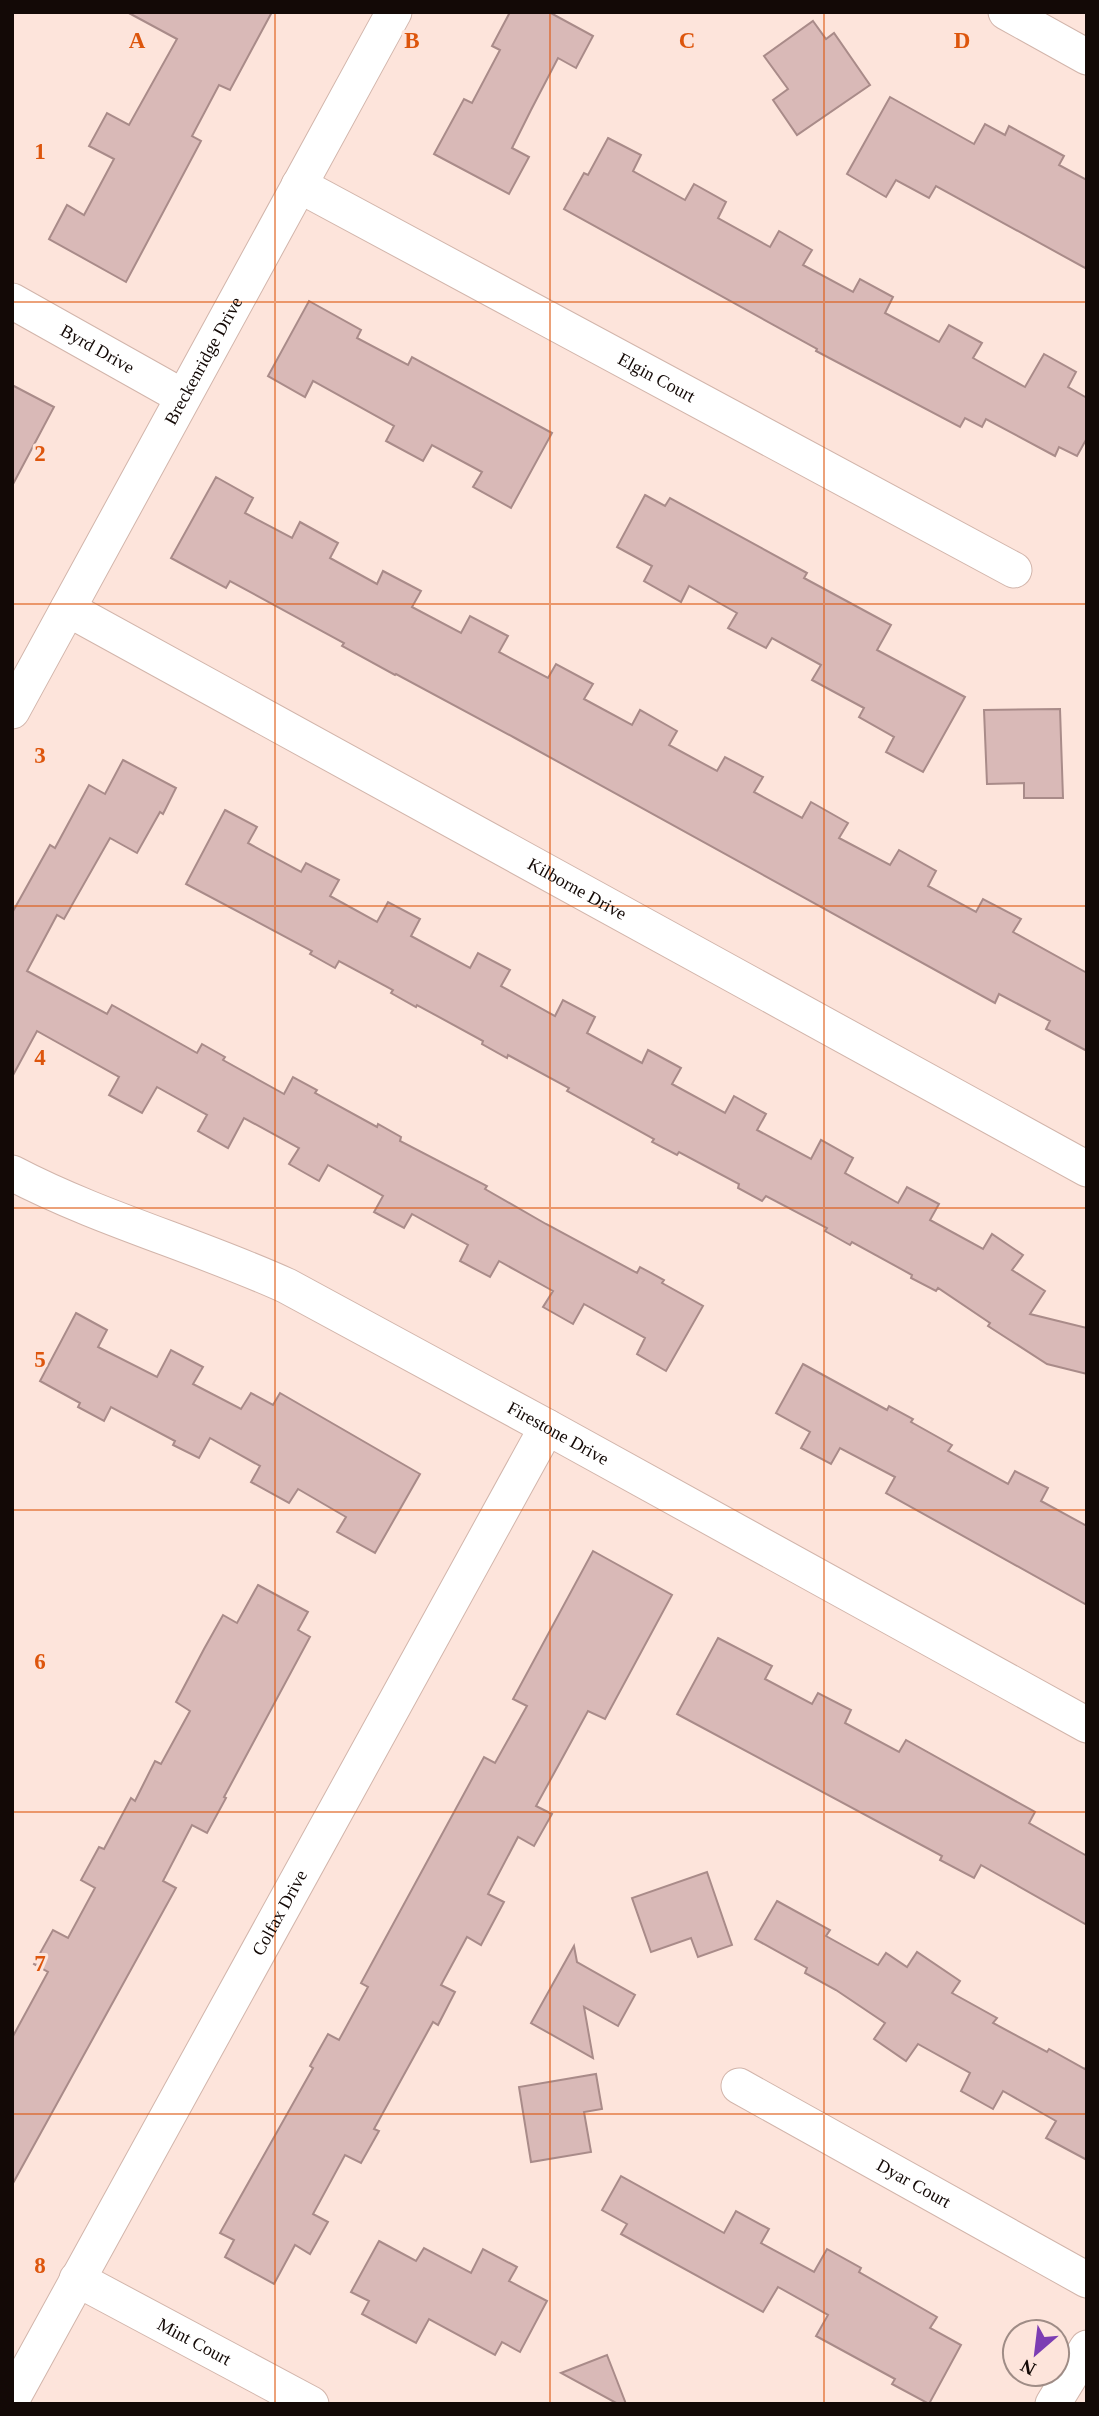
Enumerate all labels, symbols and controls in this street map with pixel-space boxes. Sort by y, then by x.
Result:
text: A [129,28,146,53]
text: B [404,28,420,53]
text: C [679,28,695,53]
text: D [954,28,970,53]
text: 1 [34,139,46,164]
street label: Breckenridge Drive [160,294,246,428]
street label: Byrd Drive [57,320,138,378]
street label: Elgin Court [615,349,698,406]
text: 2 [34,441,46,466]
text: 3 [34,743,46,768]
street label: Kilborne Drive [524,854,630,924]
text: 4 [34,1045,46,1070]
text: 5 [34,1347,46,1372]
street label: Firestone Drive [504,1397,612,1469]
text: 6 [34,1649,46,1674]
street label: Colfax Drive [248,1867,311,1959]
text: 7 [34,1951,46,1976]
street label: Dyar Court [873,2155,954,2212]
text: 8 [34,2253,46,2278]
street label: Mint Court [154,2314,235,2369]
north arrow [1001,2318,1071,2388]
text: N [1017,2355,1039,2380]

